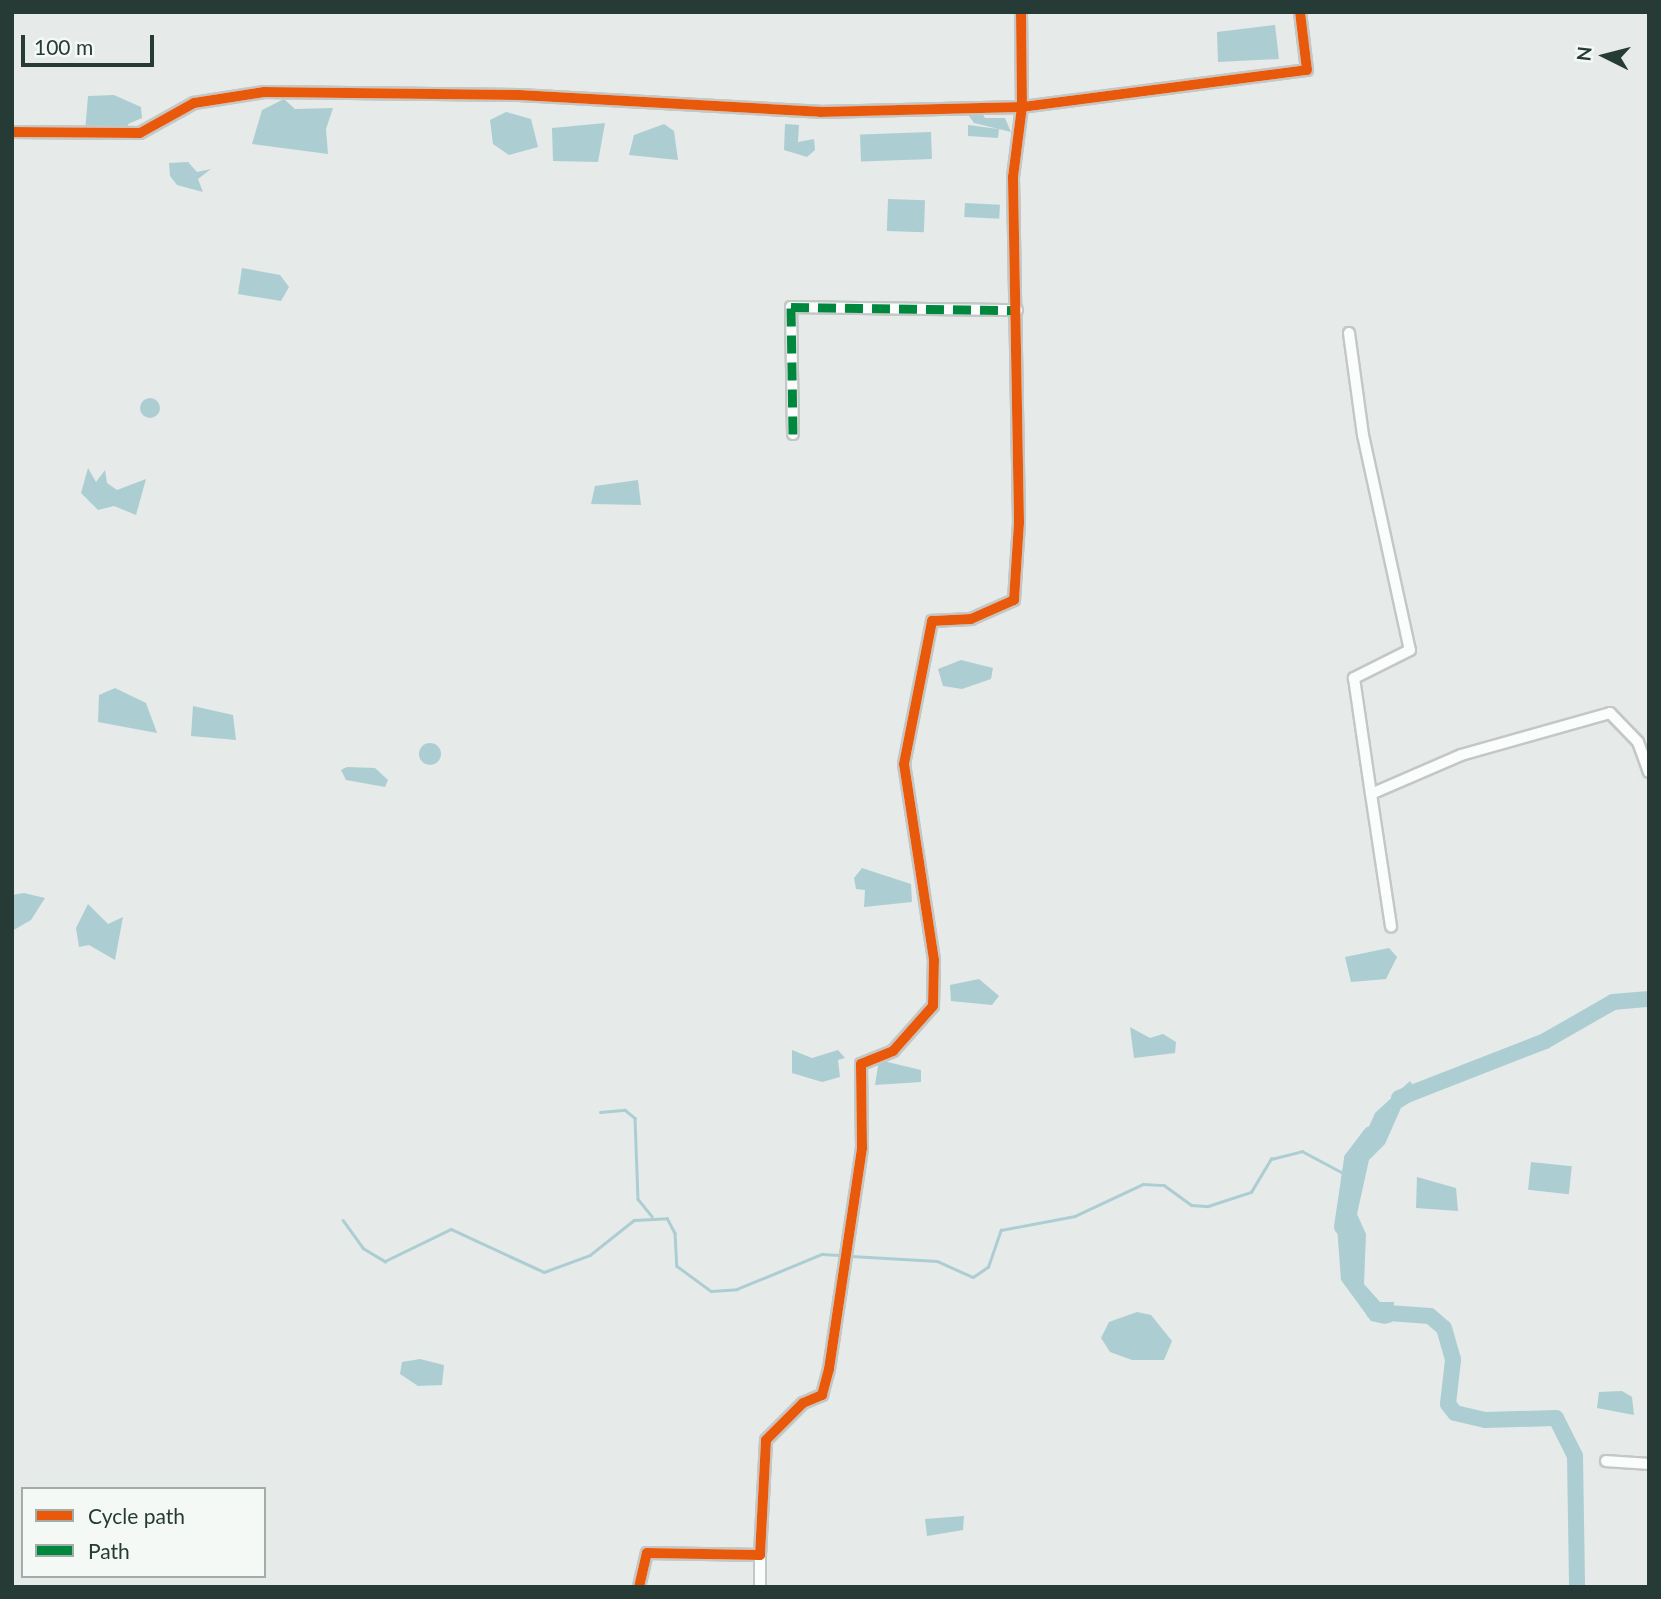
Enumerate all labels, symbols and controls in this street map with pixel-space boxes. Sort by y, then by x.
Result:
scale bar [24,21,158,65]
north arrow [1570,21,1640,91]
text: 100 m [34,34,93,59]
text: N [1571,45,1596,62]
legend [21,1487,266,1578]
text: Cycle path [88,1503,185,1528]
text: Path [88,1538,130,1563]

